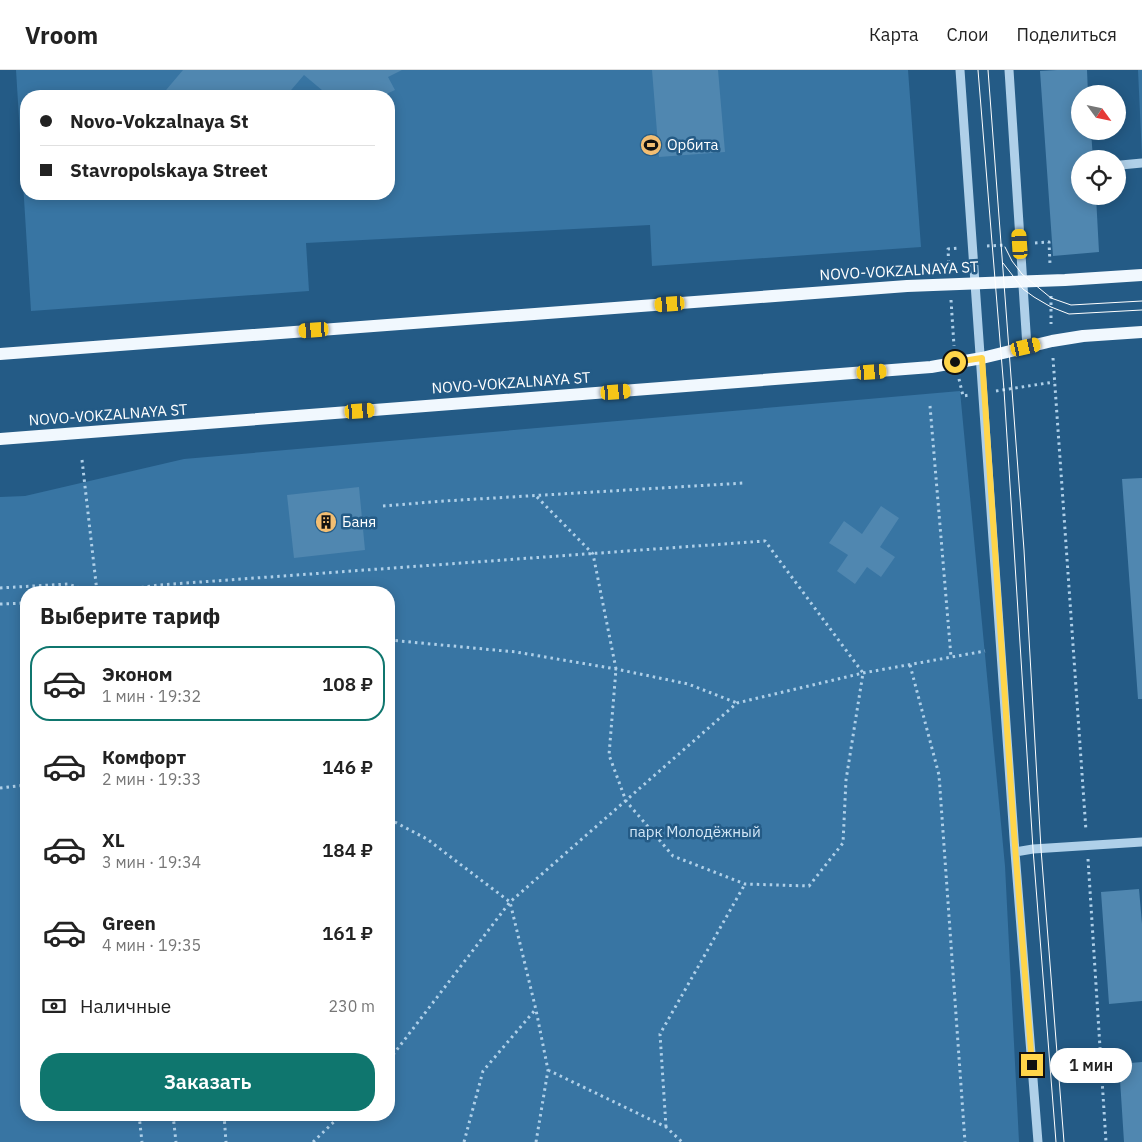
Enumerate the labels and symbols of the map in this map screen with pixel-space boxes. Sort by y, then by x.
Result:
north arrow [1071,85,1126,140]
sports icon: Орбита [639,133,663,157]
place label: Орбита [667,135,719,154]
car [1011,229,1028,259]
street label: NOVO-VOKZALNAYA ST [819,257,979,284]
car [654,295,685,313]
car [298,321,329,339]
car [1009,336,1042,358]
route start [944,351,966,373]
car [856,363,887,381]
street label: NOVO-VOKZALNAYA ST [431,367,591,398]
car [600,383,631,401]
street label: NOVO-VOKZALNAYA ST [28,399,188,430]
car [344,402,375,420]
building icon: Баня [314,510,338,534]
place label: Баня [342,512,376,531]
park label: парк Молодёжный [629,822,761,841]
callout: 1 мин [1050,1048,1132,1082]
route end [1021,1054,1043,1076]

